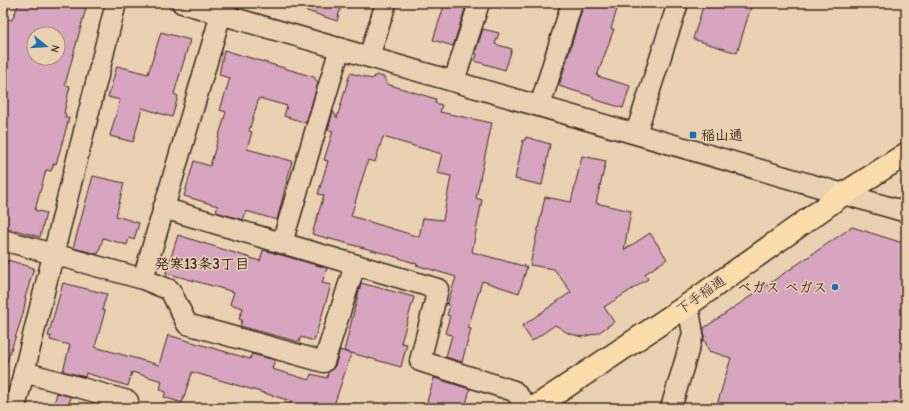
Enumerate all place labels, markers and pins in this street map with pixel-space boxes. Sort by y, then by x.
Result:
place label: 稲山通 [701,127,743,144]
marker: 稲山通 [688,130,698,140]
place label: ベガス ベガス [737,279,827,296]
marker: ベガス ベガス [830,282,840,292]

